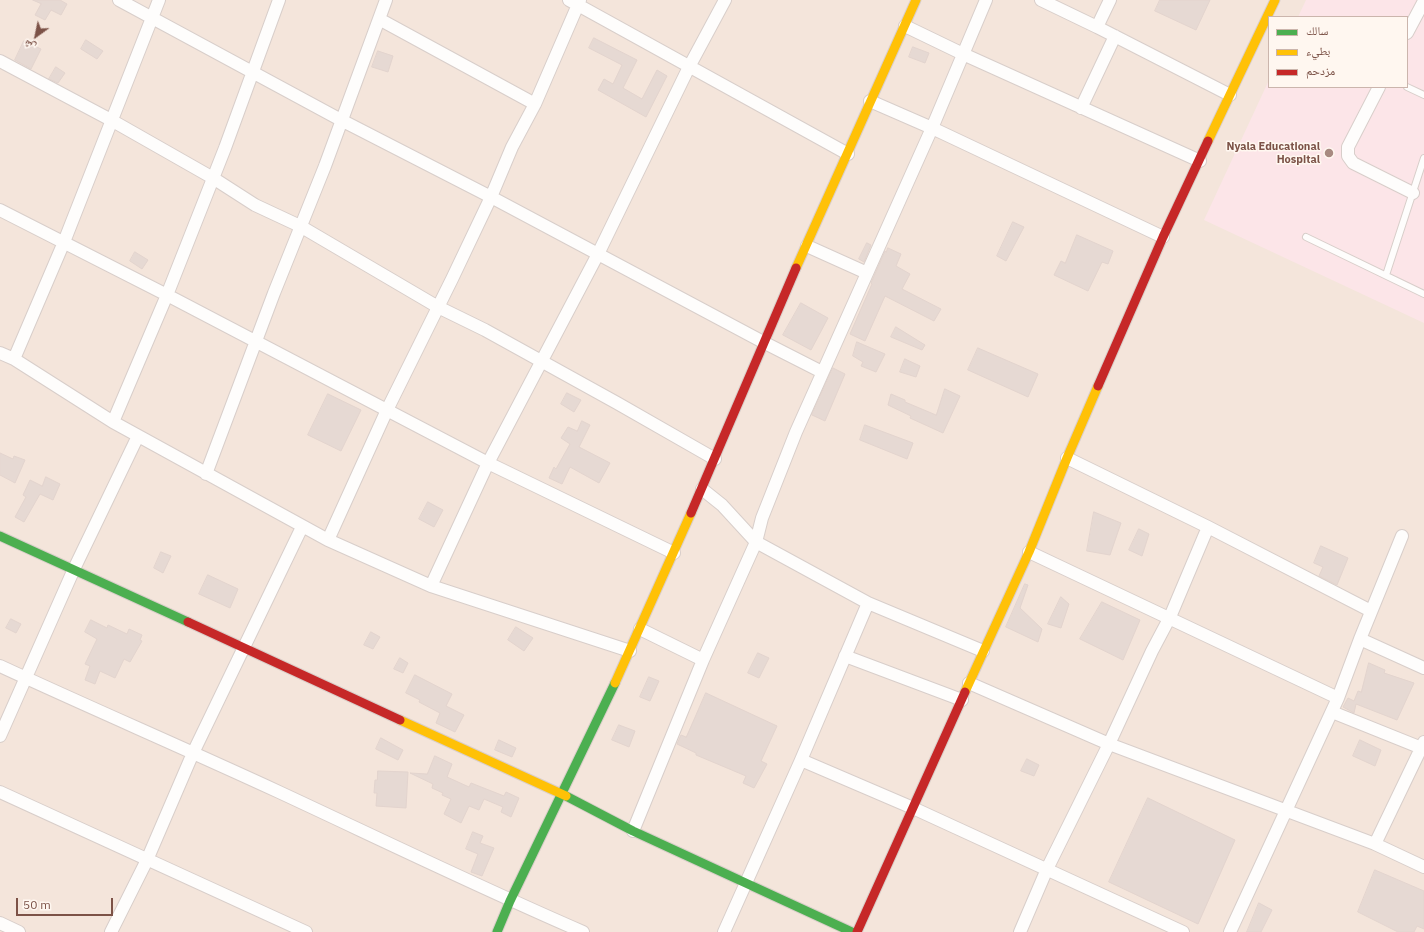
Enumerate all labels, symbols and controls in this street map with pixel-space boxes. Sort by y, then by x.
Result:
north arrow [16,16,56,56]
legend [1268,16,1408,88]
text: سالك [1306,23,1328,38]
text: ش [21,37,38,55]
text: بطيء [1306,43,1330,58]
text: مزدحم [1306,63,1335,78]
place label: Nyala Educational Hospital [1226,140,1320,166]
marker: Nyala Educational Hospital [1323,147,1335,159]
scale bar [18,890,115,916]
text: 50 m [23,897,51,912]

